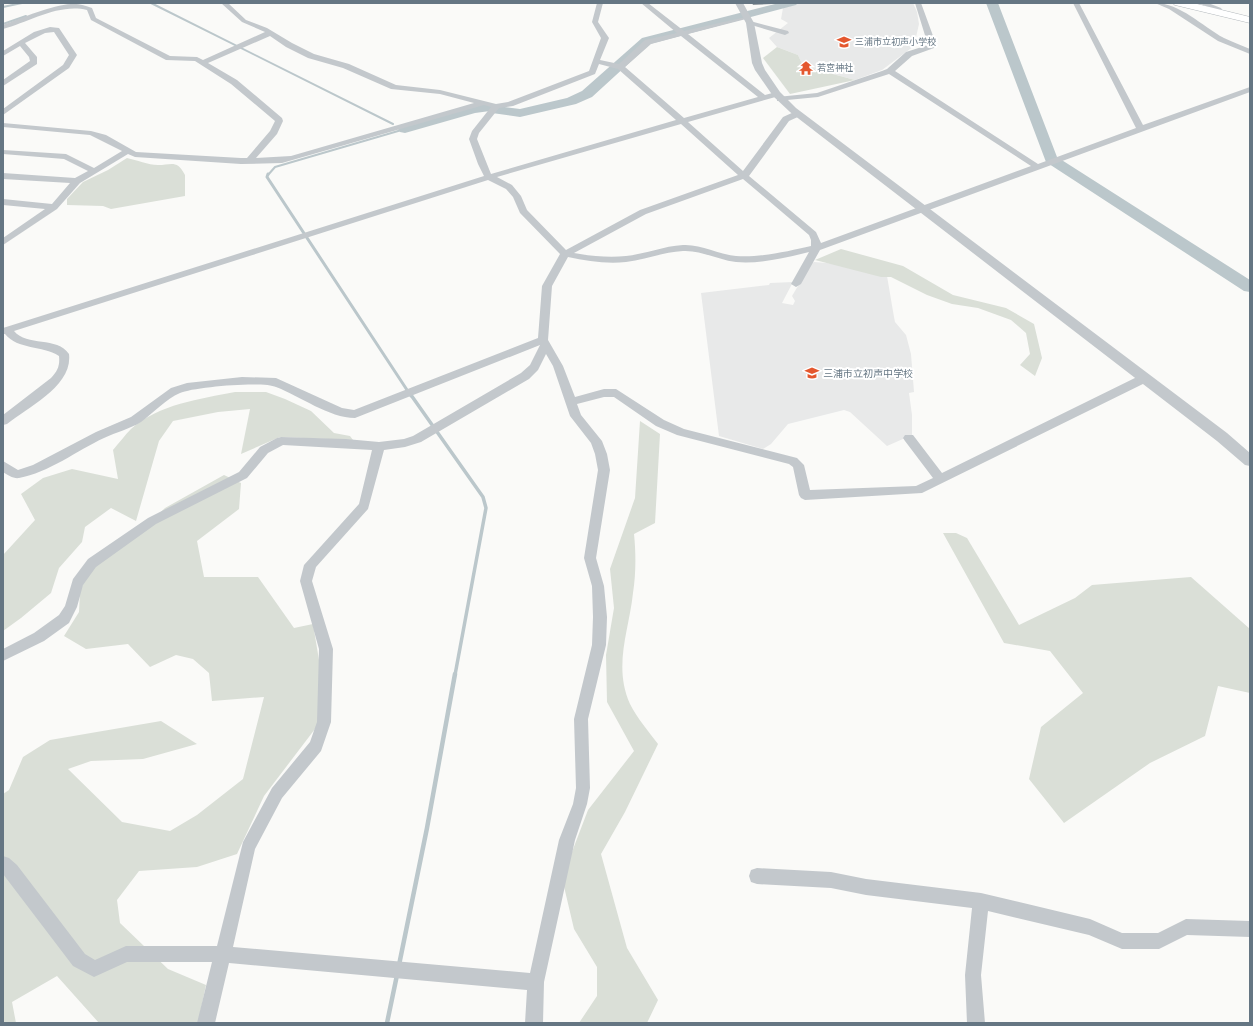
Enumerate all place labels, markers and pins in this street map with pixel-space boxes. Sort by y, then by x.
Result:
school or university icon: 三浦市立初声小学校 [836,34,852,50]
place label: 三浦市立初声小学校 [855,36,936,47]
temple icon: 若宮神社 [798,60,814,76]
place label: 若宮神社 [817,62,853,73]
school or university icon: 三浦市立初声中学校 [804,365,820,381]
place label: 三浦市立初声中学校 [823,367,913,380]

